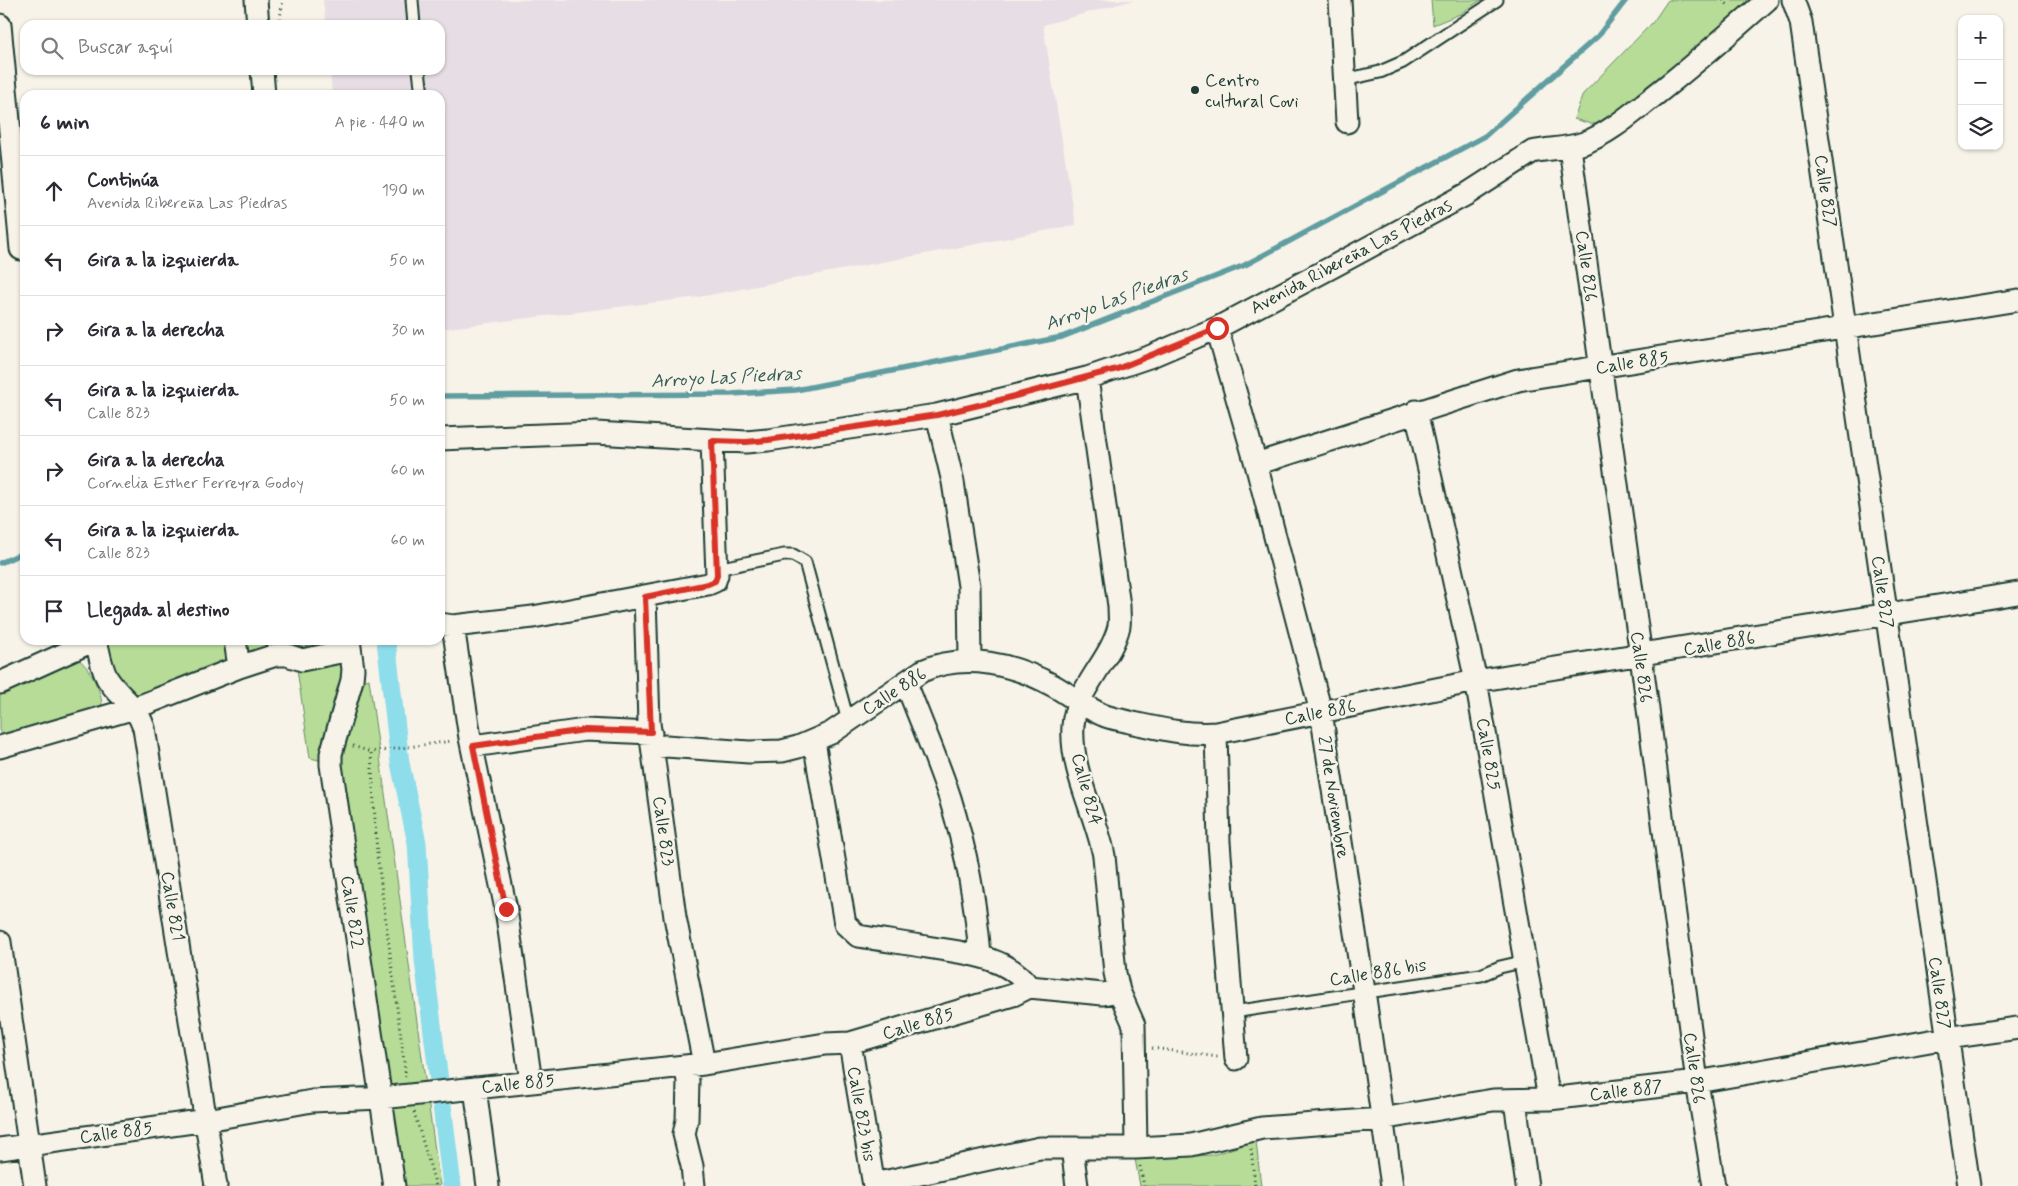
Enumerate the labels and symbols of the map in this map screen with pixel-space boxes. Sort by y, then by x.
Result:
place label: Centro cultural Covi [1205,69,1299,114]
marker: Centro cultural Covi [1189,84,1201,96]
street label: Calle 827 [1808,153,1842,229]
street label: Avenida Ribereña Las Piedras [1246,193,1457,320]
street label: Calle 826 [1569,229,1603,303]
water label: Arroyo Las Piedras [1042,261,1193,337]
route start [1206,317,1229,340]
street label: Calle 885 [1594,345,1670,381]
water label: Arroyo Las Piedras [650,361,803,394]
street label: Calle 827 [1865,554,1899,630]
street label: Calle 886 [1682,626,1757,662]
street label: Calle 826 [1624,630,1658,704]
street label: Calle 886 [858,662,931,722]
street label: Calle 886 [1283,694,1358,732]
street label: Calle 825 [1470,716,1506,792]
street label: 27 de Noviembre [1311,734,1355,860]
street label: Calle 824 [1065,750,1107,828]
street label: Calle 823 [646,795,680,868]
street label: Calle 821 [155,870,189,943]
street label: Calle 822 [334,874,370,951]
route end [495,898,518,921]
street label: Calle 886 bis [1328,953,1428,992]
street label: Calle 827 [1922,955,1956,1031]
street label: Calle 885 [880,1002,957,1046]
street label: Calle 826 [1677,1031,1711,1105]
street label: Calle 823 bis [841,1065,881,1164]
street label: Calle 885 [480,1068,556,1100]
street label: Calle 887 [1588,1075,1664,1107]
street label: Calle 885 [78,1116,154,1150]

